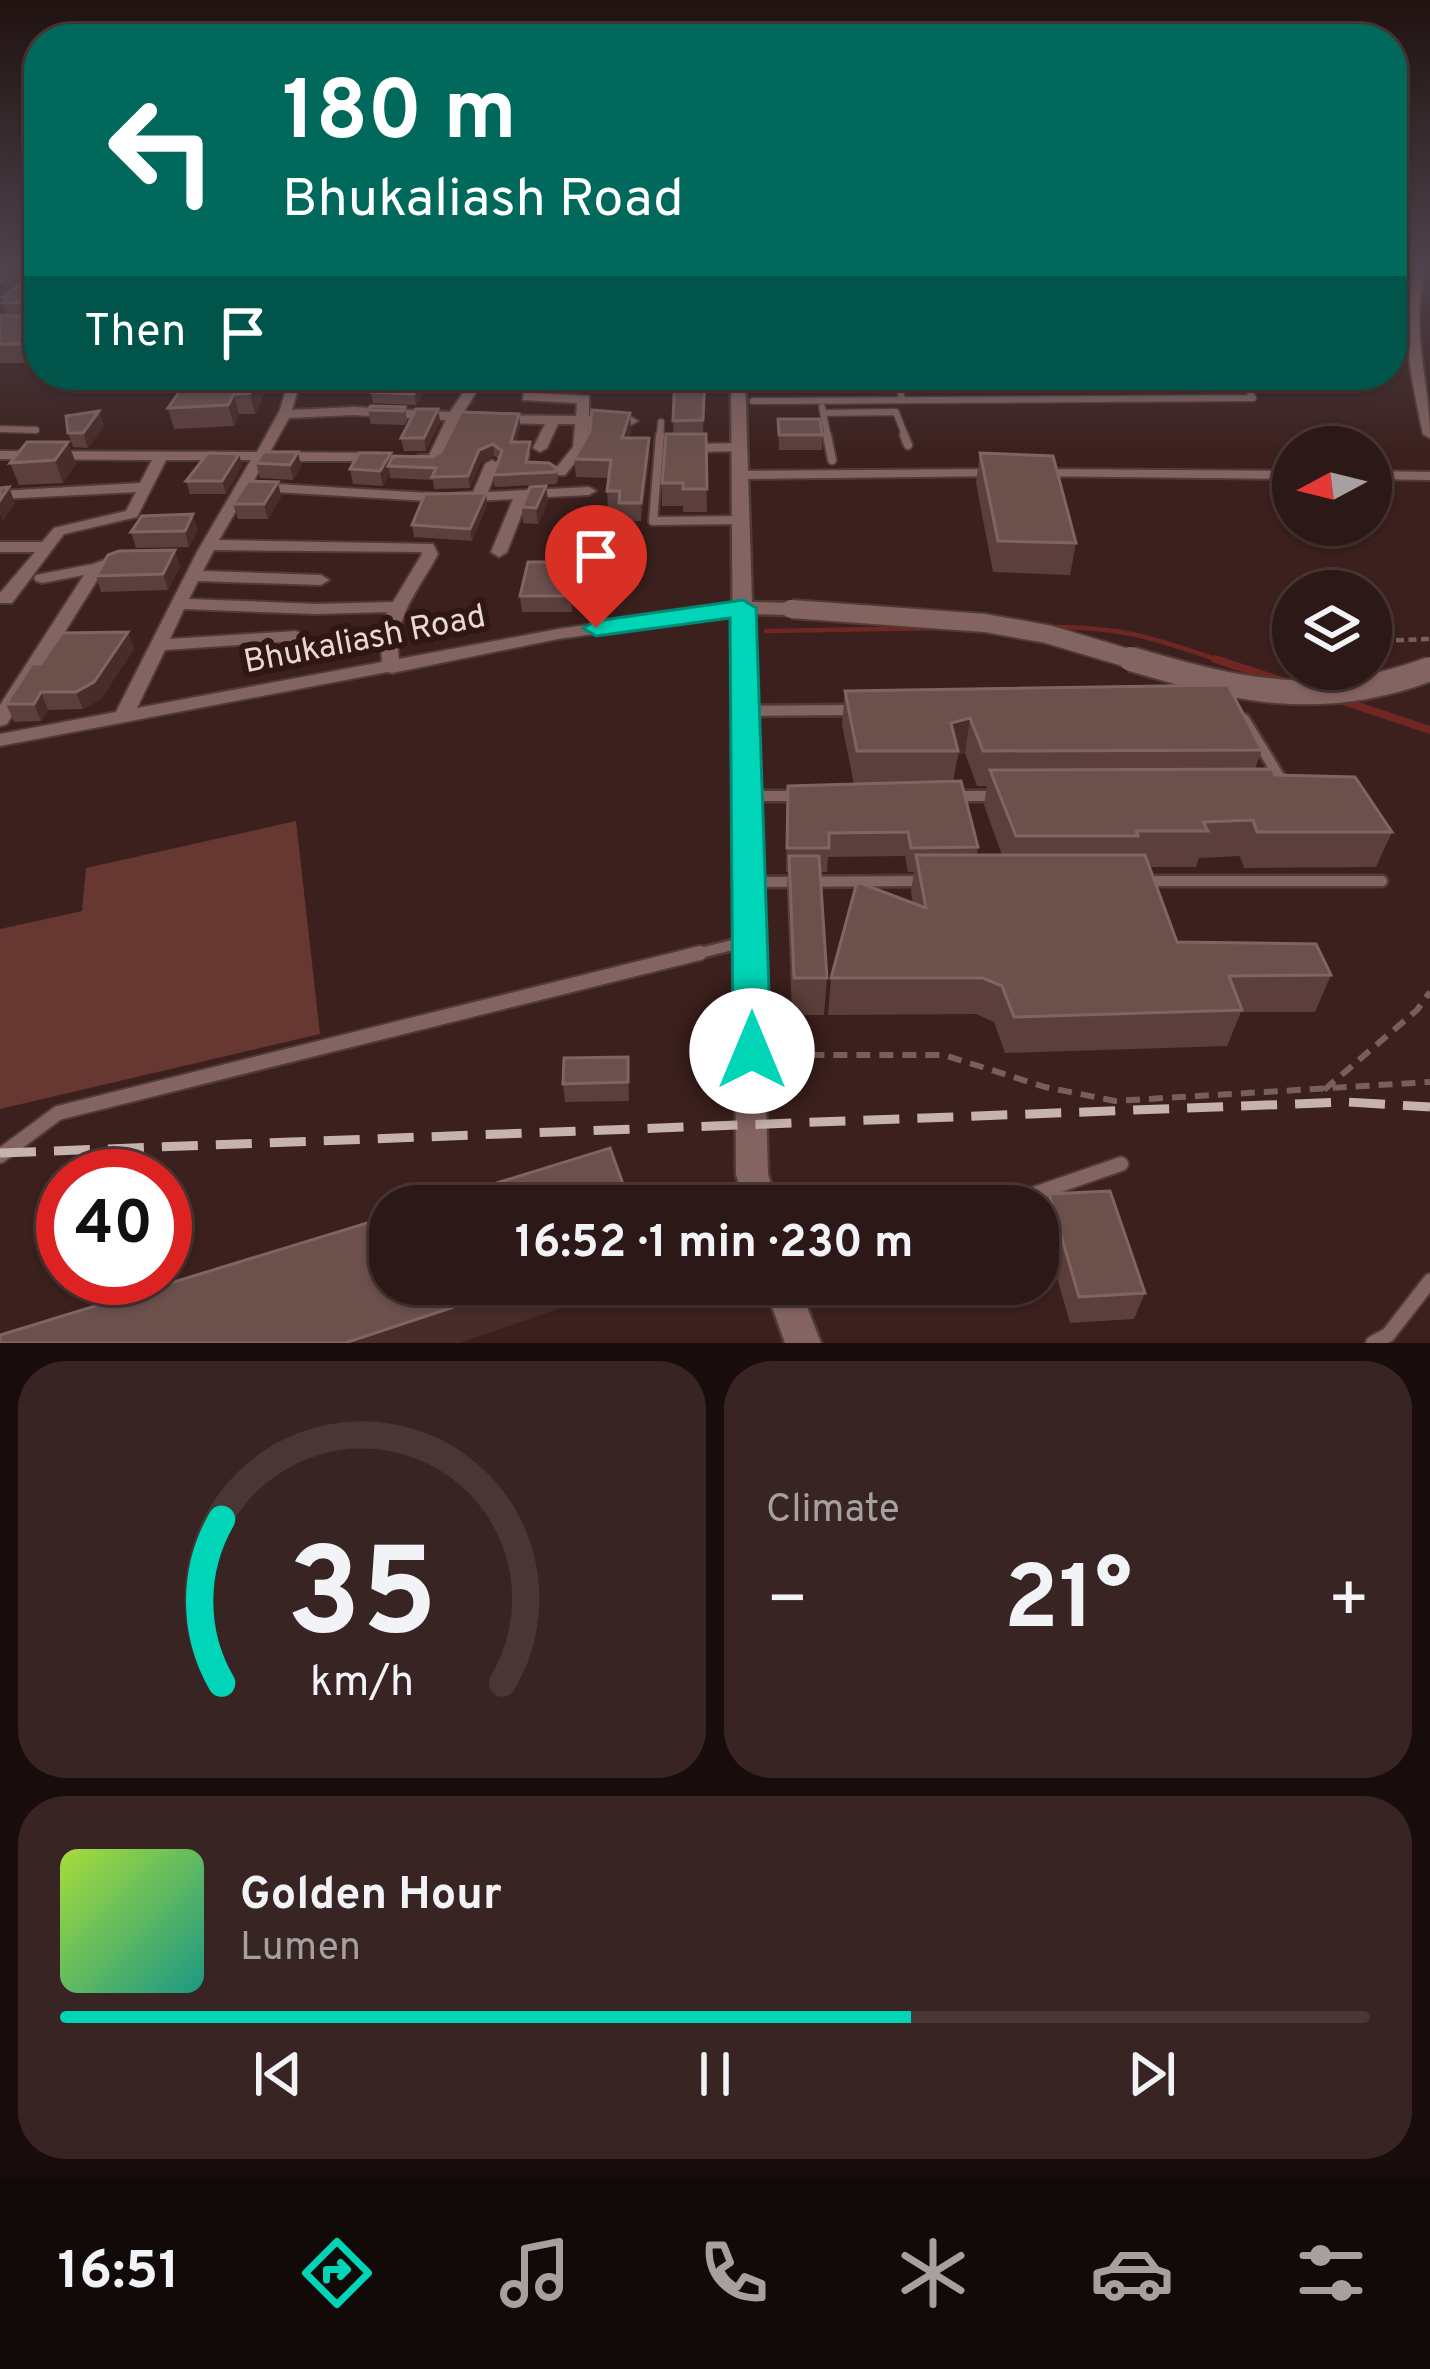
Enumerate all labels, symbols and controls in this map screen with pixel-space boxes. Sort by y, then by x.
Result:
text: 180 m [282,63,517,169]
icon: left [84,72,240,228]
text: Bhukaliash Road [282,167,684,236]
icon: arrive [210,300,276,366]
text: Then [84,305,186,362]
north arrow [1272,426,1392,546]
map controls [1272,426,1392,690]
pin [545,505,647,628]
icon: arrive [563,523,629,589]
button: layers [1272,570,1392,690]
street label: Bhukaliash Road [241,597,489,685]
position arrow [689,988,815,1114]
speed limit sign: 40 [36,1149,192,1305]
text: 16:52 · 1 min · 230 m [515,1216,913,1273]
text: Climate [766,1487,900,1536]
text: 35 [286,1522,438,1680]
text: 21° [1004,1547,1132,1660]
text: − [766,1562,809,1645]
text: + [1327,1562,1370,1645]
text: km/h [310,1656,414,1710]
text: Golden Hour [240,1868,502,1925]
text: Lumen [240,1925,361,1974]
icon: previous [245,2041,311,2107]
icon: pause [682,2041,748,2107]
icon: next [1119,2041,1185,2107]
icon: directions [295,2231,379,2315]
icon: music [493,2231,577,2315]
icon: phone [692,2231,776,2315]
icon: climate [891,2231,975,2315]
icon: car [1090,2231,1174,2315]
icon: filters [1289,2231,1373,2315]
text: 16:51 [57,2239,180,2308]

